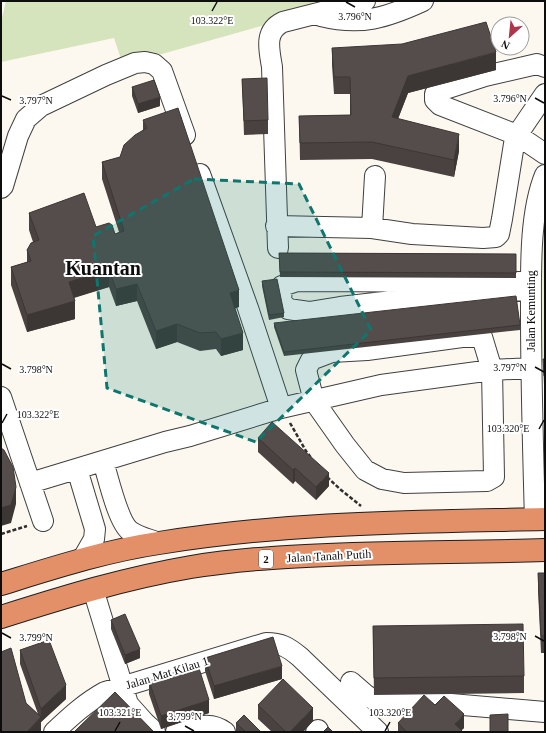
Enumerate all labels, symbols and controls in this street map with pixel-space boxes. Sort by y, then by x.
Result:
text: 3.796°N [338,11,372,22]
text: 103.322°E [191,15,233,26]
north arrow [490,16,530,56]
text: N [499,38,512,52]
text: 3.796°N [493,93,527,104]
text: 3.797°N [19,95,53,106]
district label: Kuantan [65,257,141,279]
street label: Jalan Kemunting [524,270,538,352]
text: 3.797°N [493,362,527,373]
text: 3.798°N [19,364,53,375]
text: 103.322°E [17,409,59,420]
text: 103.320°E [487,423,529,434]
street label: Jalan Tanah Putih [286,547,372,565]
road number: 2 [259,550,273,568]
text: 3.798°N [493,631,527,642]
text: 3.799°N [19,632,53,643]
street label: Jalan Mat Kilau 1 [124,654,210,692]
text: 103.321°E [99,707,141,718]
text: 103.320°E [369,707,411,718]
text: 3.799°N [168,711,202,722]

